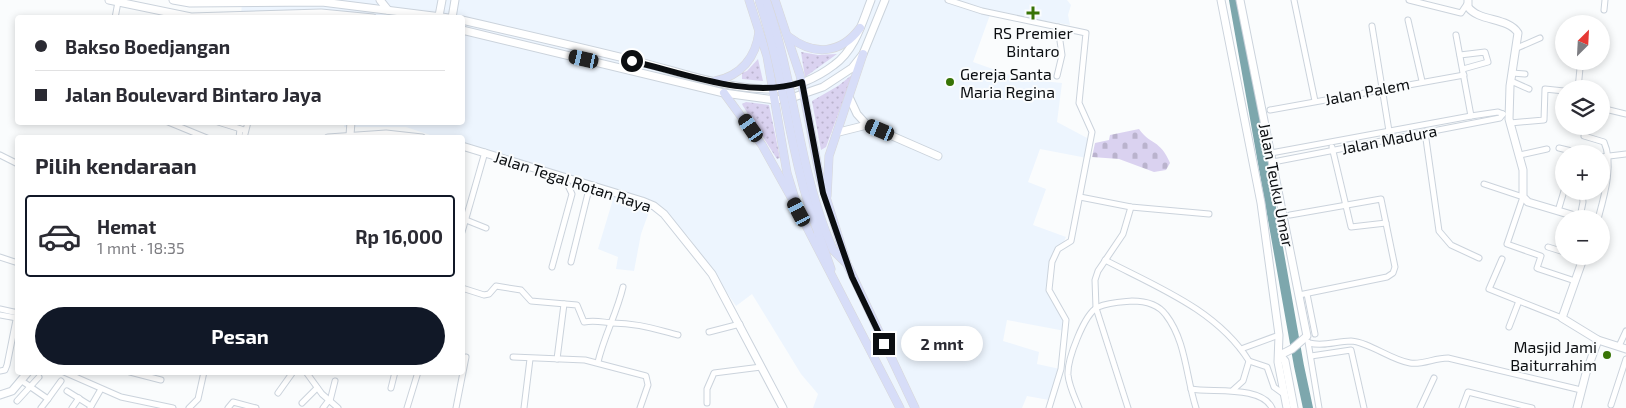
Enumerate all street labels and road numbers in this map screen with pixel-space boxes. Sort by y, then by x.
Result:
street label: Jalan Palem [1323,73,1411,109]
street label: Jalan Madura [1340,120,1438,158]
street label: Jalan Teuku Umar [1256,121,1298,249]
street label: Jalan Tegal Rotan Raya [492,147,654,215]

